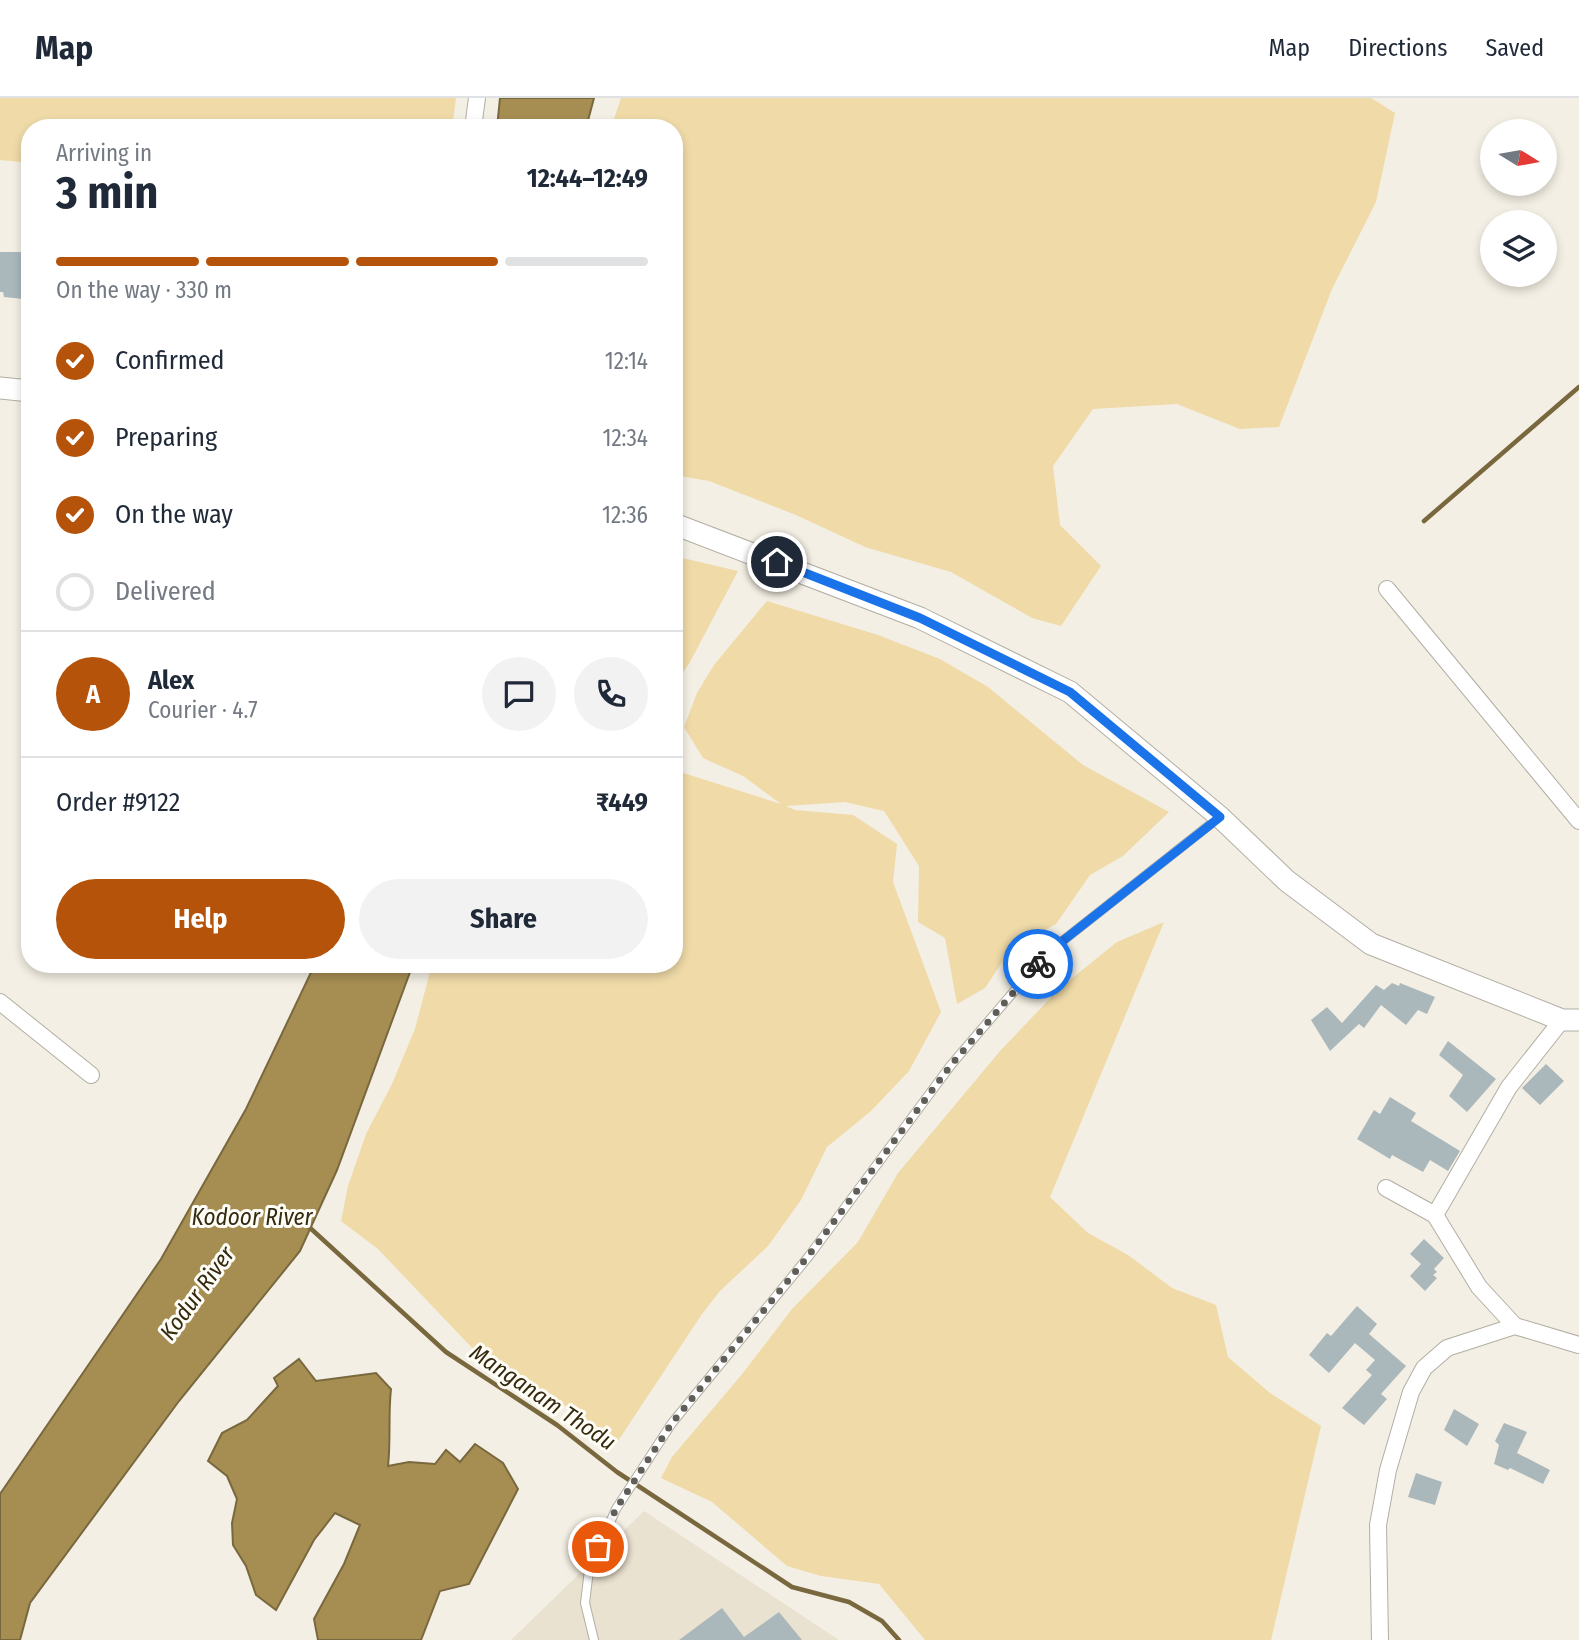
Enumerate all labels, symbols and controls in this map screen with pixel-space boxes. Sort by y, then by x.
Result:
text: Map [35,28,93,68]
text: Map [1269,34,1310,62]
text: Directions [1348,34,1447,62]
text: Saved [1485,34,1544,62]
north arrow [1480,119,1558,196]
map controls [1480,119,1557,287]
text: Arriving in [56,139,152,167]
text: 12:44–12:49 [527,163,648,194]
text: 3 min [56,165,158,220]
button: layers [1480,210,1557,287]
text: On the way · 330 m [56,276,232,304]
icon: check [56,342,94,380]
text: Confirmed [115,345,225,376]
text: 12:14 [605,347,648,375]
icon: check [56,419,94,457]
text: Preparing [115,422,217,453]
text: 12:34 [602,424,648,452]
icon: check [56,496,94,534]
text: On the way [115,499,233,530]
text: 12:36 [602,501,648,529]
pin [747,532,807,592]
icon: home [758,543,796,581]
text: Delivered [115,576,216,607]
button: chat [482,657,556,731]
button: phone [574,657,648,731]
text: Alex [148,665,194,696]
text: A [86,679,100,710]
text: Courier · 4.7 [148,696,258,724]
text: Order #9122 [56,787,180,818]
text: ₹449 [596,787,648,818]
button: Help [56,879,345,959]
button: Share [359,879,648,959]
courier [1003,929,1073,999]
icon: bike [1019,945,1057,983]
water label: Kodoor River [192,1203,313,1231]
water label: Kodur River [154,1240,241,1345]
water label: Manganam Thodu [465,1338,621,1456]
pin [568,1517,628,1577]
icon: bag [579,1528,617,1566]

